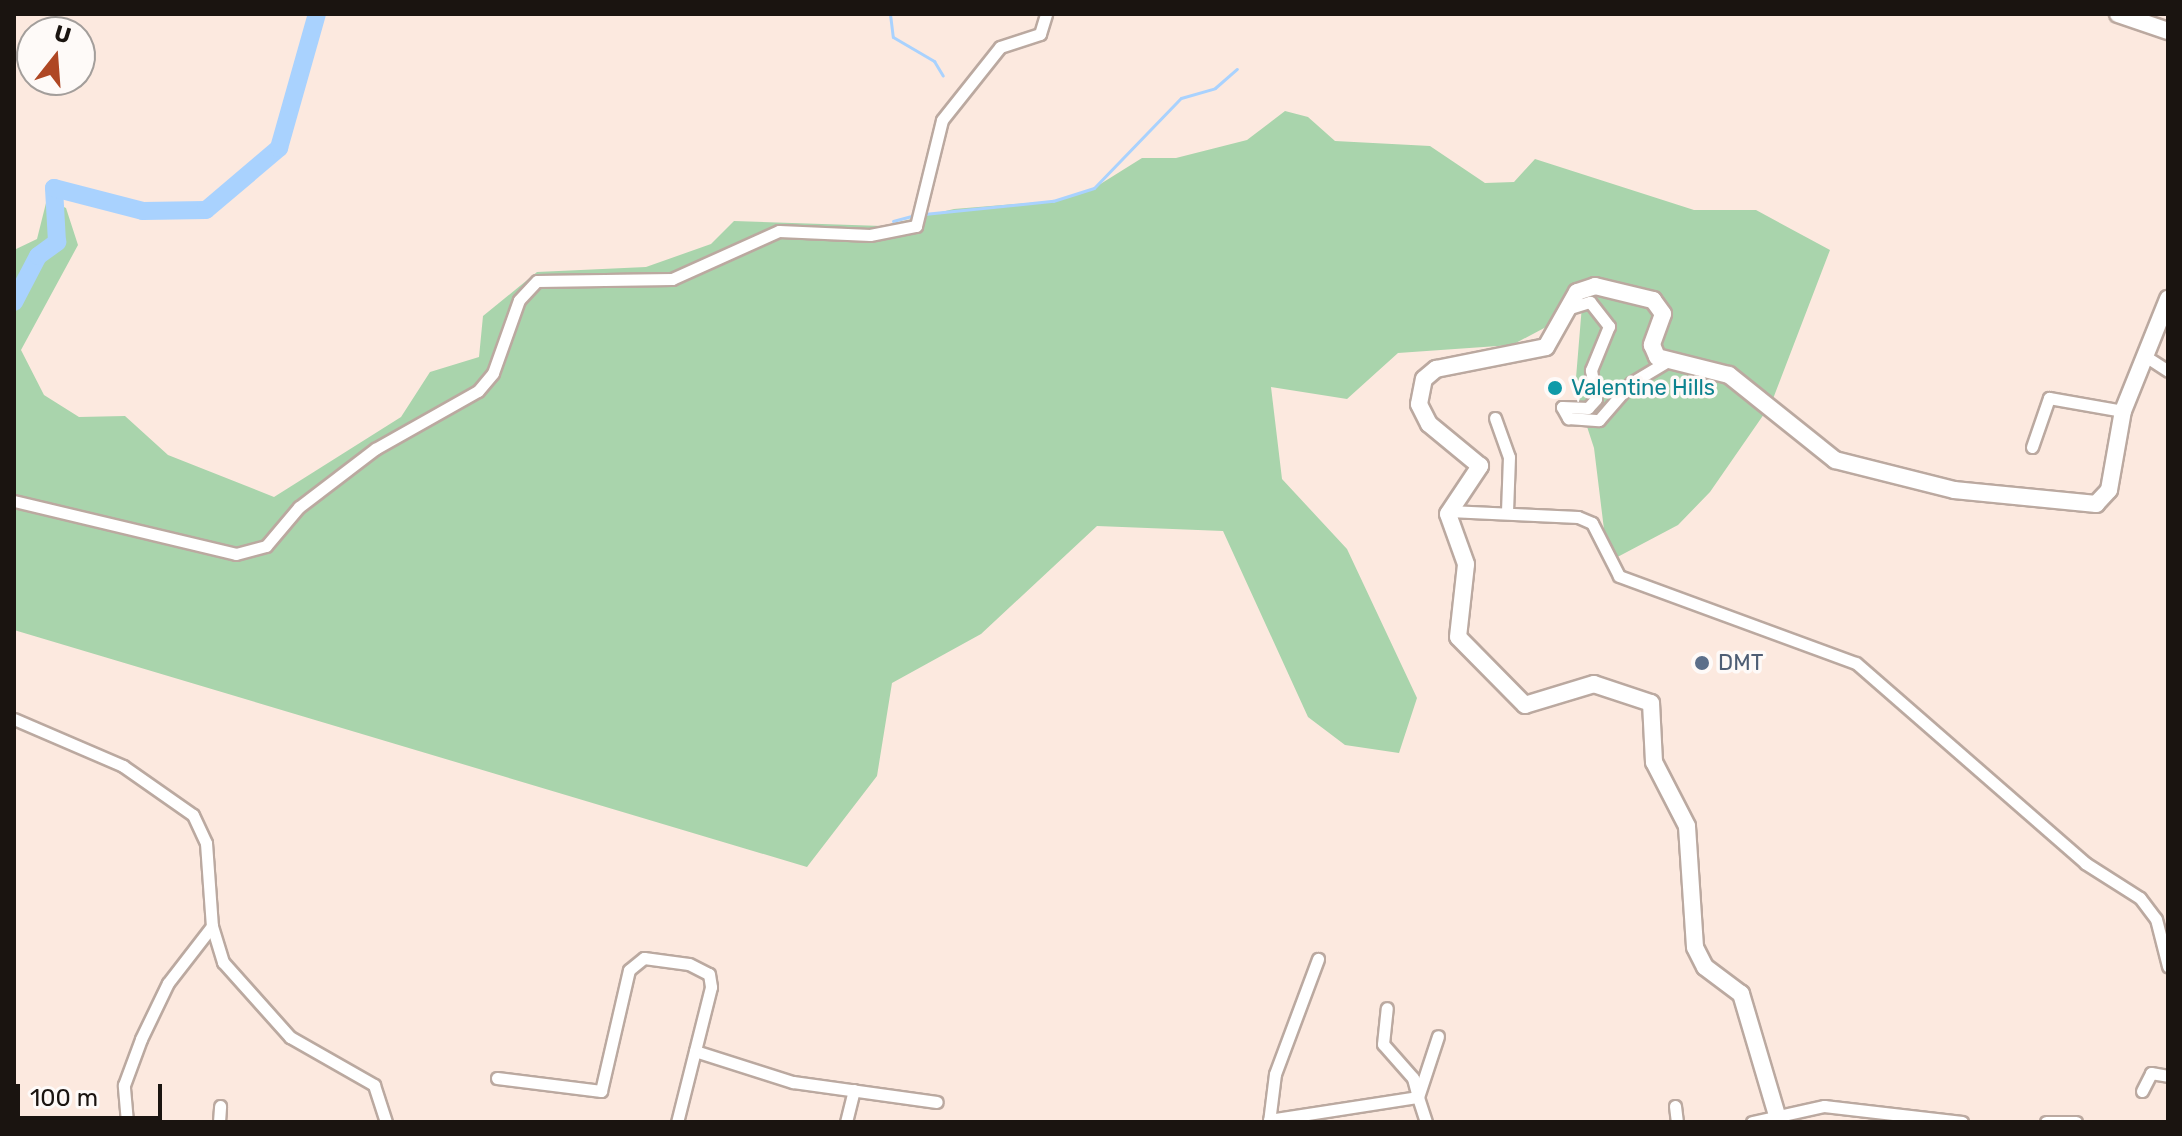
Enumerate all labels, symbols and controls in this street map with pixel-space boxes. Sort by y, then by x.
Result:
north arrow [16,16,96,96]
text: U [51,19,74,50]
place label: Valentine Hills [1571,375,1715,401]
marker: Valentine Hills [1546,379,1564,397]
place label: DMT [1718,650,1763,676]
marker: DMT [1693,654,1711,672]
scale bar [20,1068,166,1118]
text: 100 m [30,1084,98,1112]

